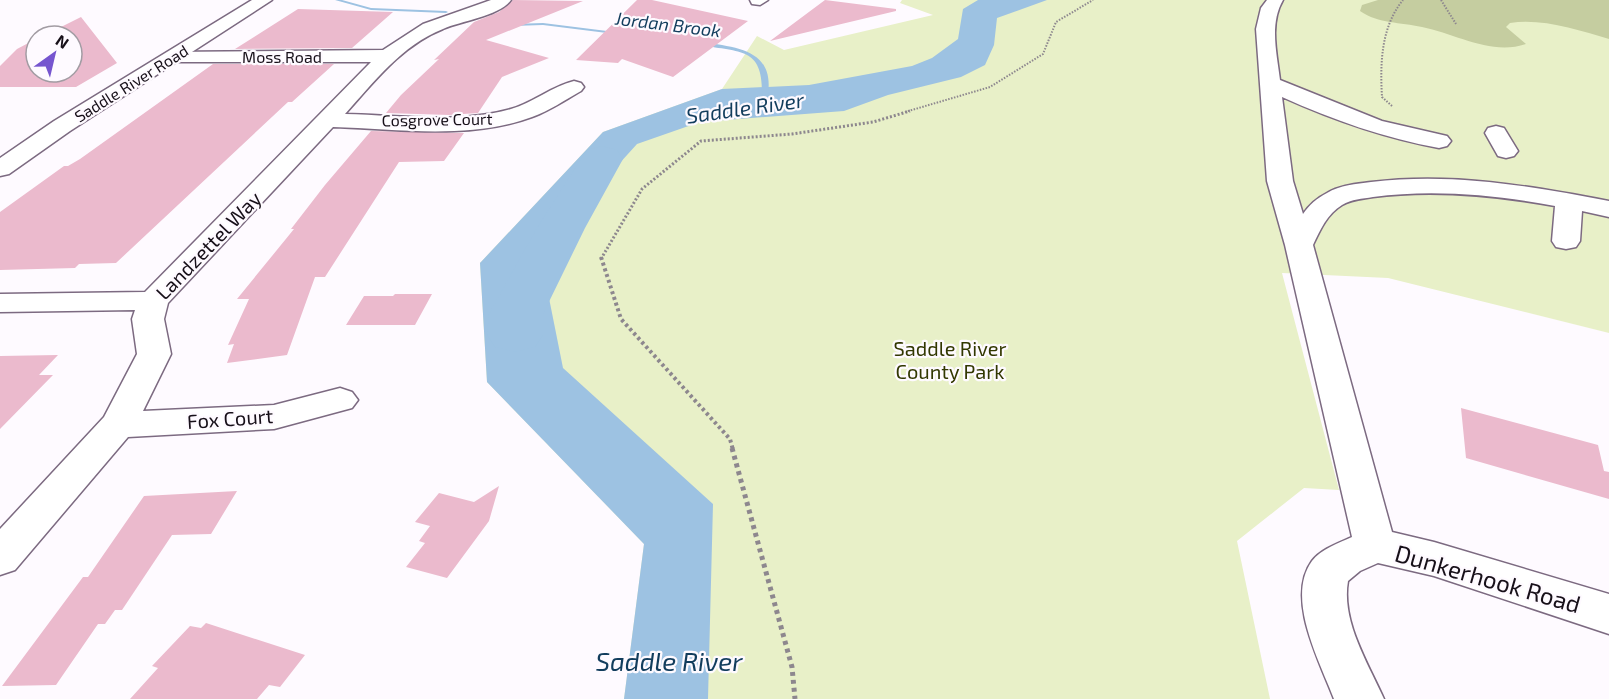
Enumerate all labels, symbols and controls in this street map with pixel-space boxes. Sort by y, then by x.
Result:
water label: Jordan Brook [613,6,722,41]
north arrow [24,24,84,84]
text: N [53,30,73,52]
street label: Saddle River Road [71,40,191,126]
street label: Moss Road [242,47,322,66]
water label: Saddle River [684,86,806,128]
street label: Cosgrove Court [381,109,493,129]
street label: Landzettel Way [150,186,266,304]
park label: Saddle River County Park [894,336,1006,383]
street label: Fox Court [186,403,274,433]
street label: Dunkerhook Road [1392,538,1584,618]
water label: Saddle River [595,645,743,676]

